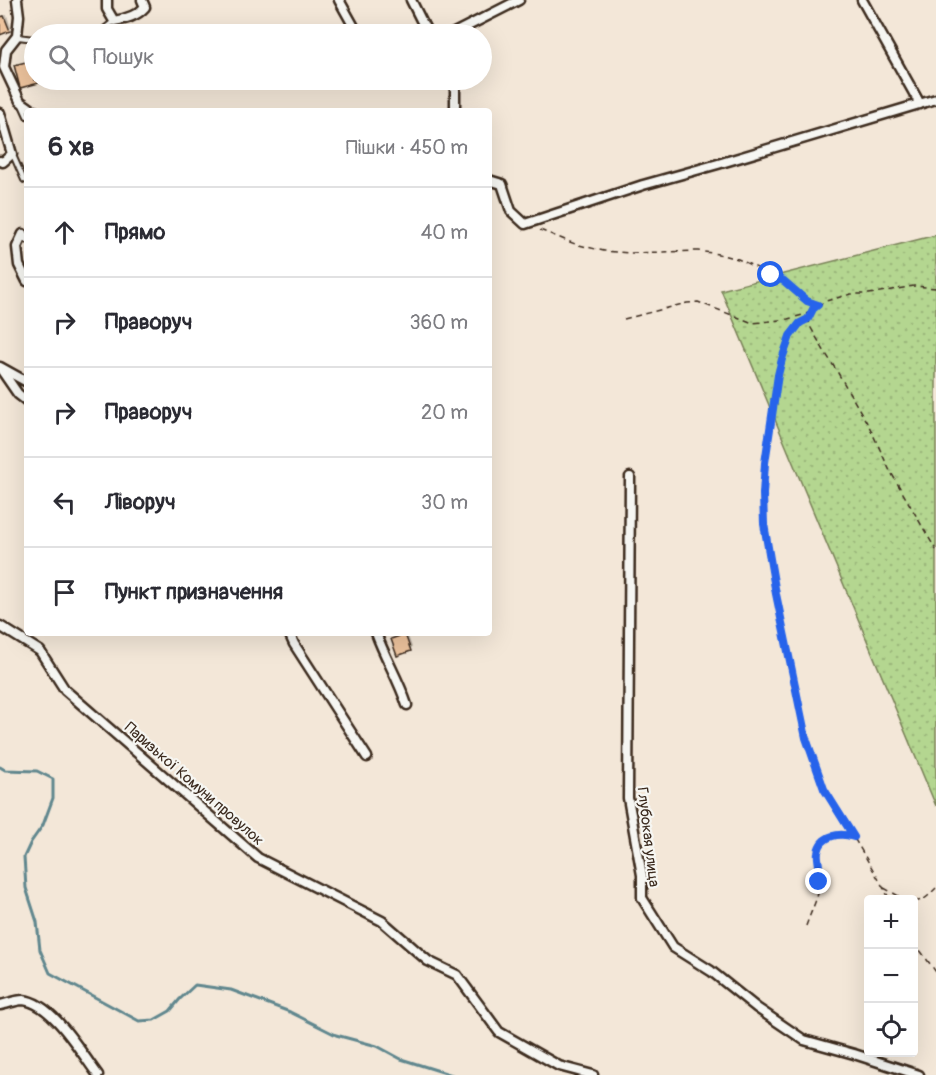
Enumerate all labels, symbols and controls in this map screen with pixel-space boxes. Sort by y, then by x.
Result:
search box [24,24,492,90]
icon: search [45,41,78,74]
text: Пошук [93,43,154,71]
text: 6 хв [48,131,95,163]
text: Пішки · 450 m [346,135,468,160]
icon: ahead [48,216,81,249]
text: Прямо [105,218,165,246]
text: 40 m [421,220,468,245]
route start [757,261,783,287]
icon: right [48,306,81,339]
text: Праворуч [105,308,192,336]
text: 360 m [409,310,468,335]
icon: right [48,396,81,429]
text: Праворуч [105,398,192,426]
text: 20 m [421,400,468,425]
icon: left [48,486,81,519]
text: Ліворуч [105,488,176,516]
text: 30 m [421,490,468,515]
icon: arrive [48,576,81,609]
text: Пункт призначення [105,578,283,606]
street label: Паризької Комуни провулок [120,718,268,850]
street label: Глубокая улица [632,786,664,888]
route end [805,868,831,894]
map controls [864,895,918,1057]
button: + [864,895,918,949]
button: − [864,949,918,1003]
button: locate [864,1003,918,1057]

